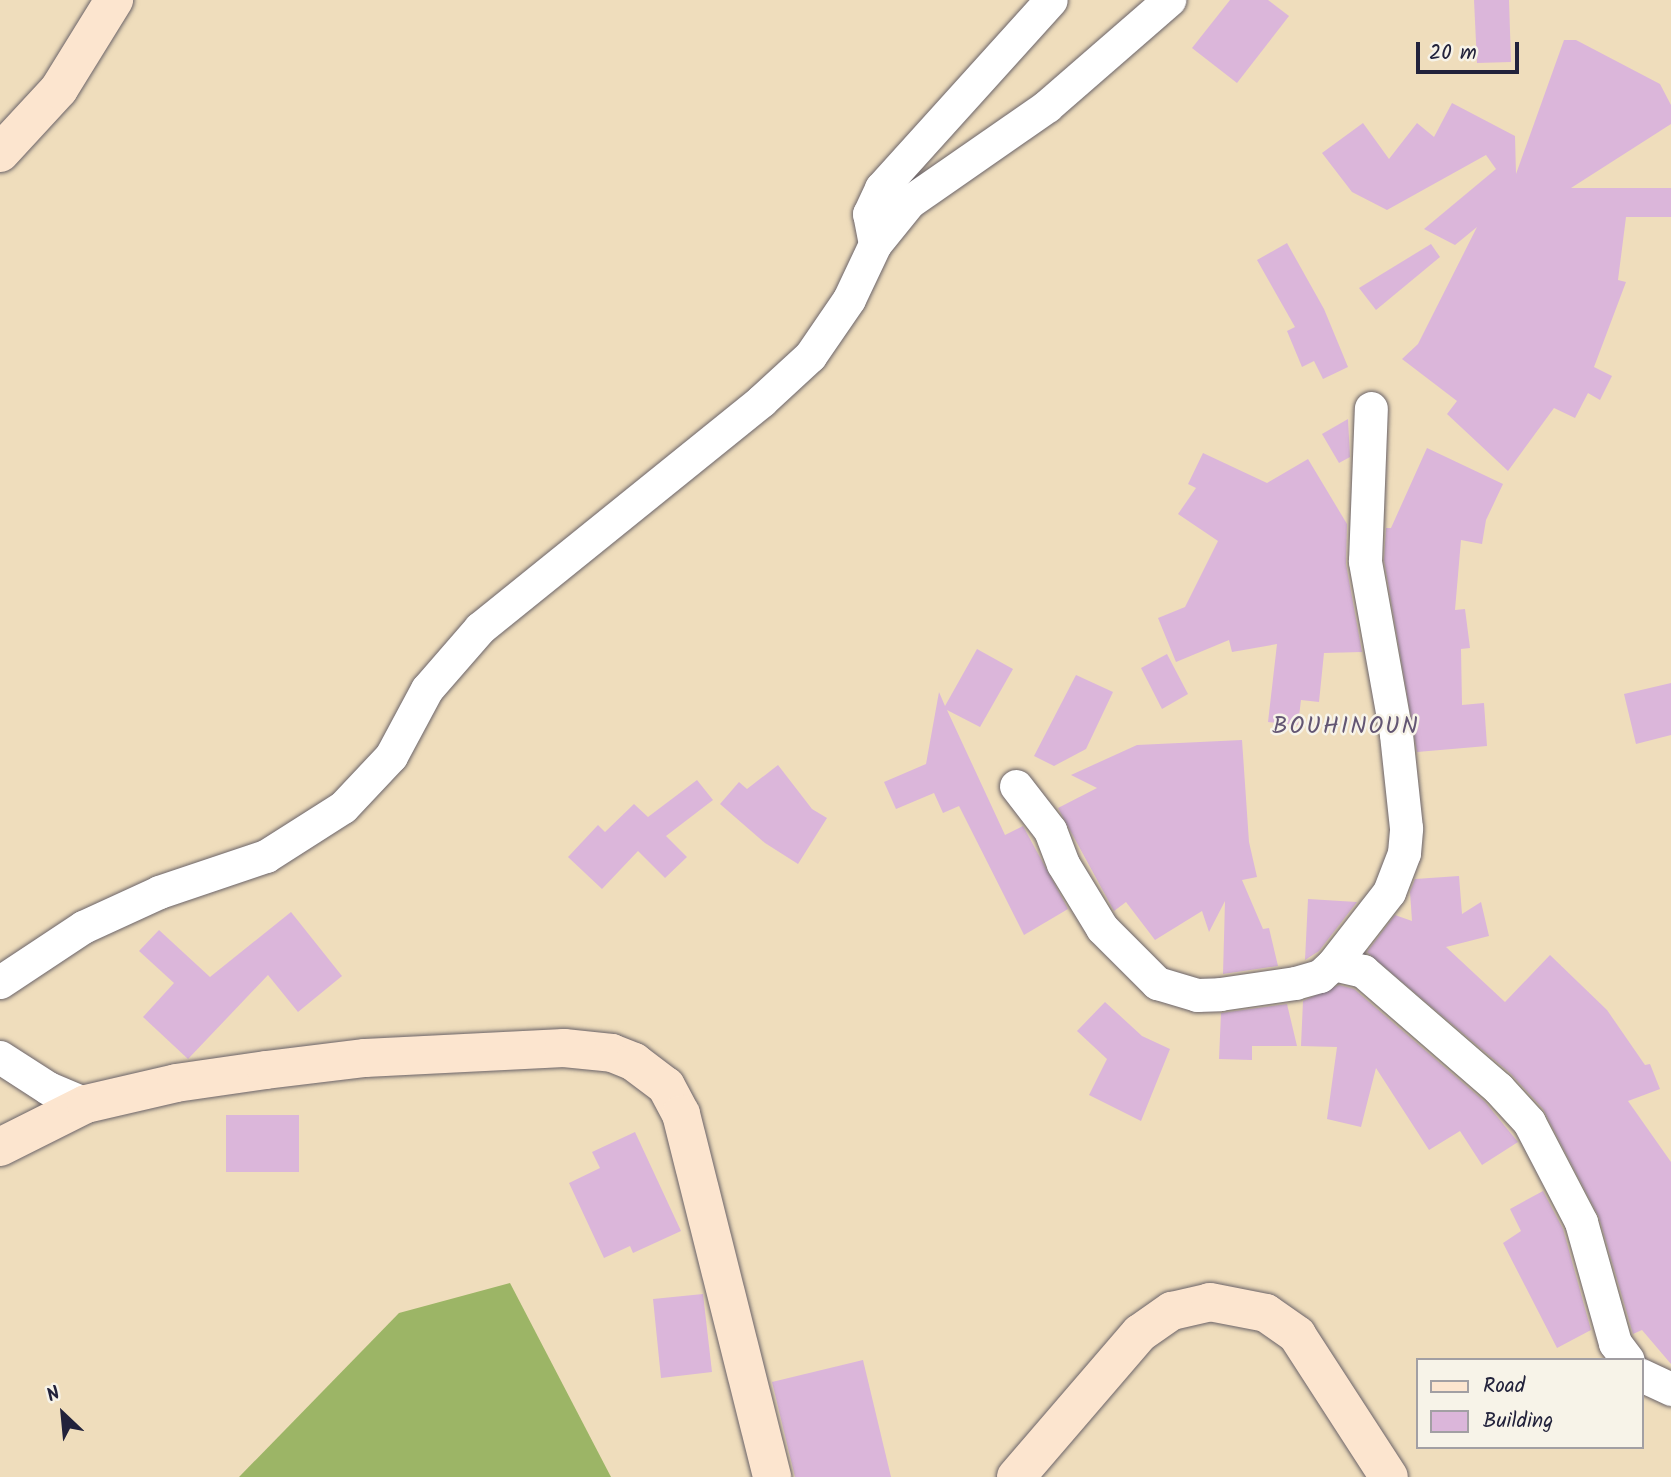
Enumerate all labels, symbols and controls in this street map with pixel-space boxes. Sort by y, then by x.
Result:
scale bar [1419,28,1522,72]
text: 20 m [1429,37,1477,70]
district label: BOUHINOUN [1273,713,1419,741]
legend [1416,1358,1643,1449]
text: Road [1483,1370,1525,1403]
north arrow [28,1379,98,1449]
text: N [42,1379,66,1411]
text: Building [1483,1405,1553,1438]

